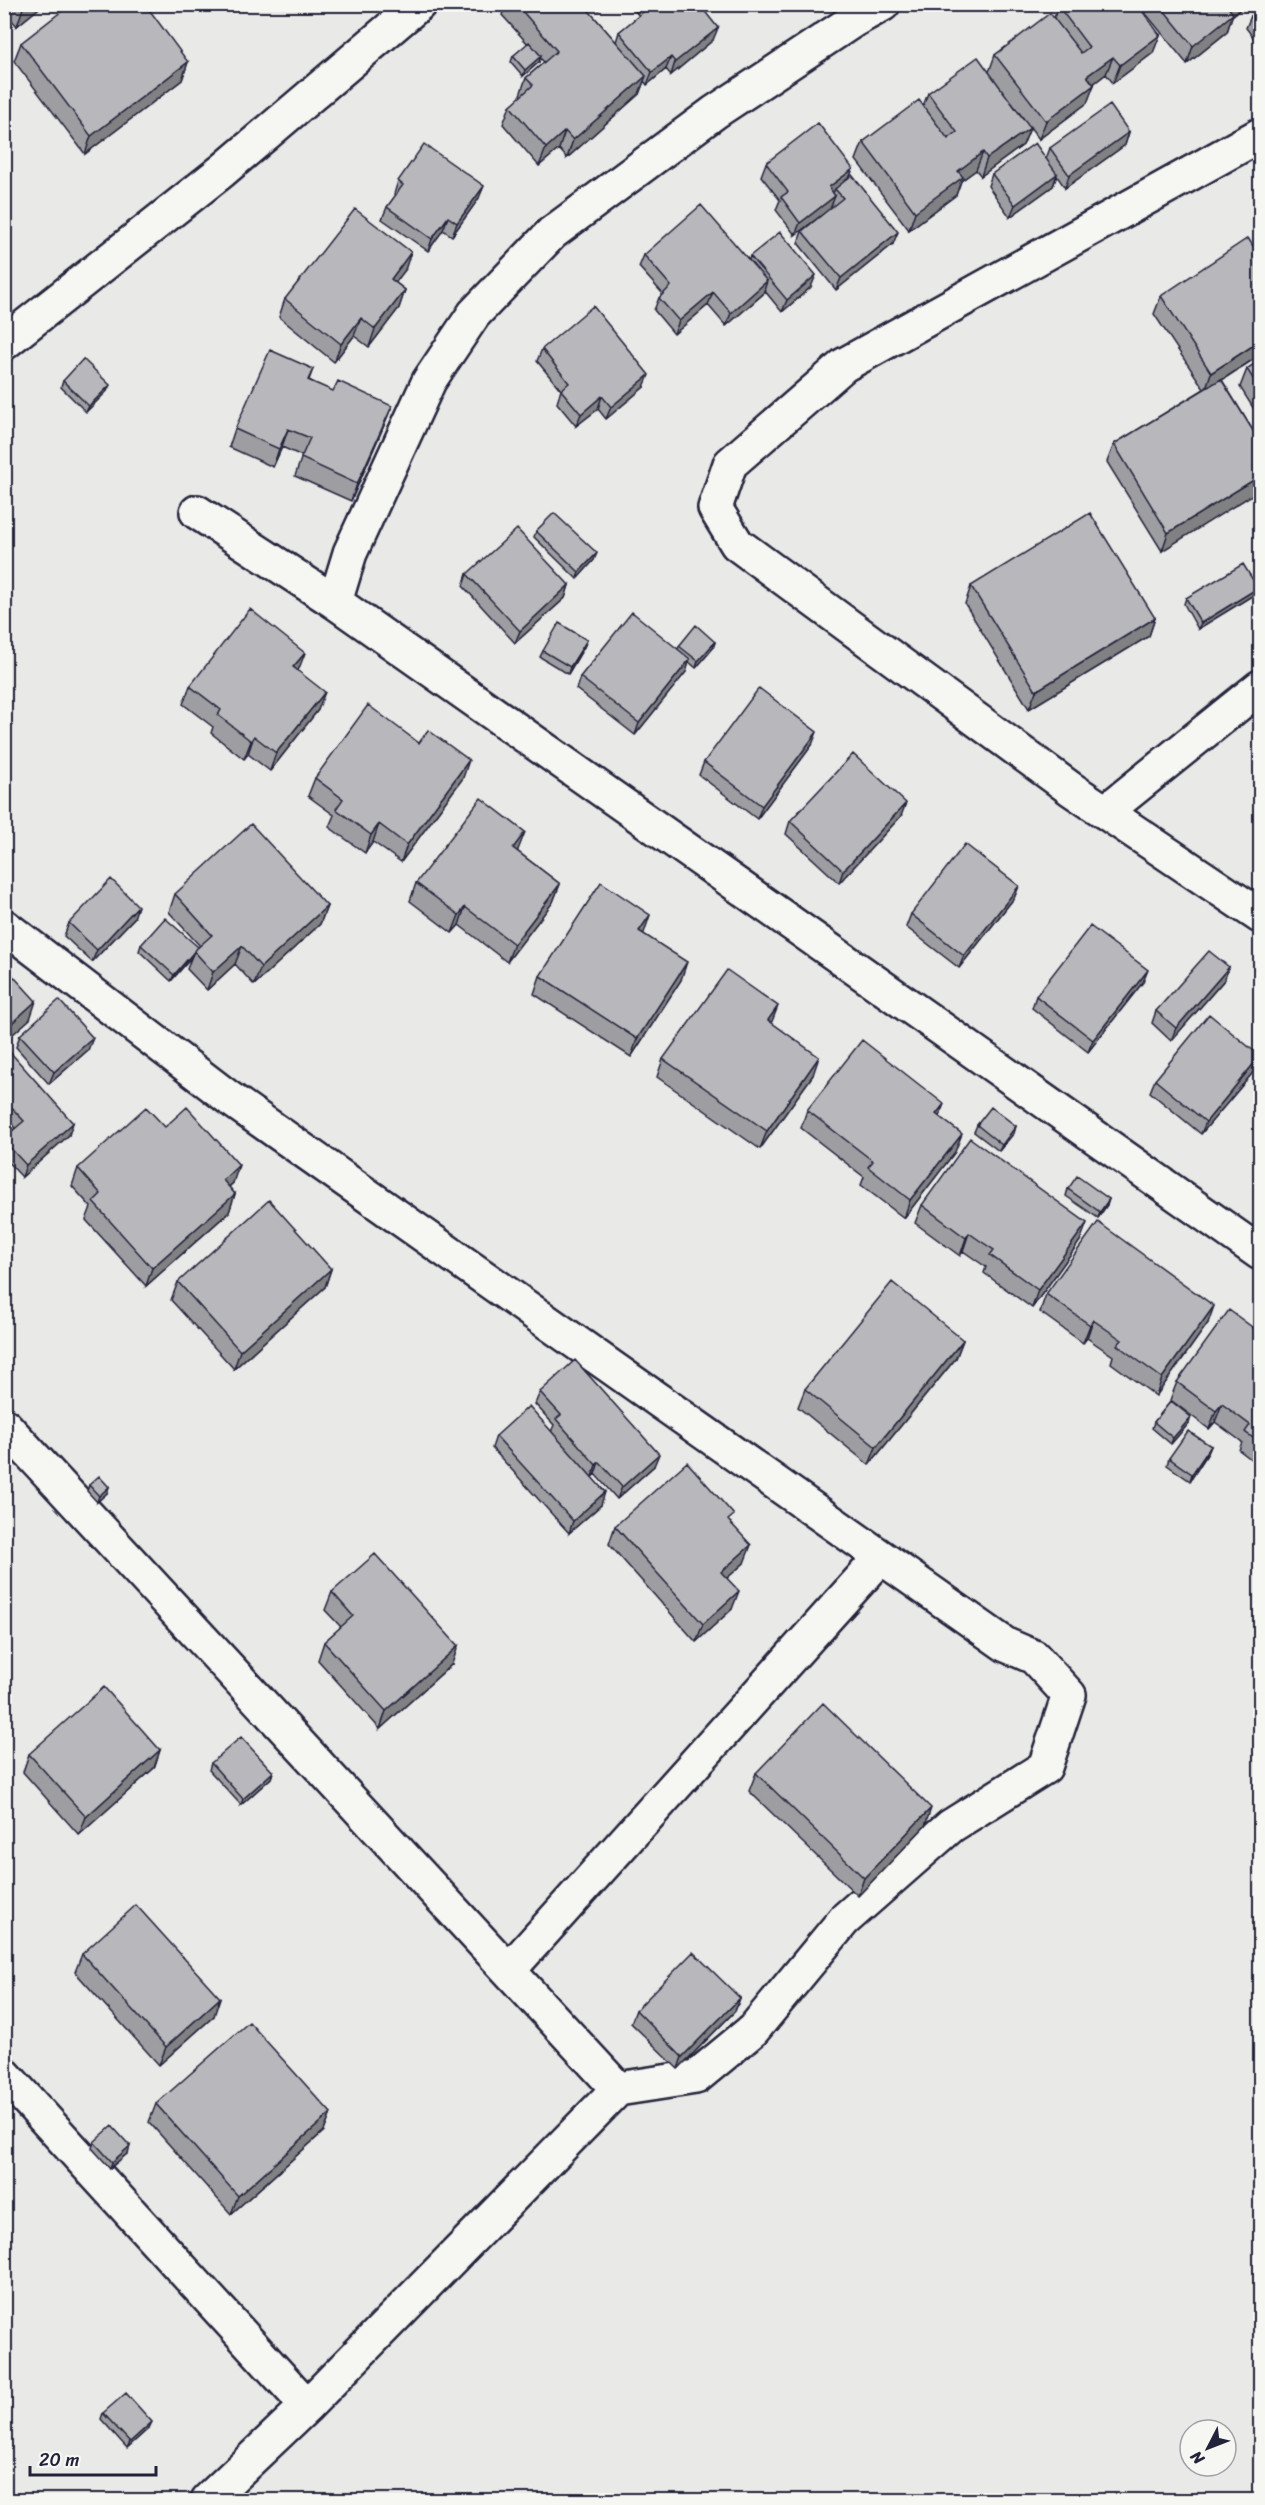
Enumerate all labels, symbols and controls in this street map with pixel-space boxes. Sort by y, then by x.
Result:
north arrow [1178,2418,1238,2478]
scale bar [30,2439,156,2477]
text: N [1182,2443,1212,2472]
text: 20 m [39,2444,79,2476]

